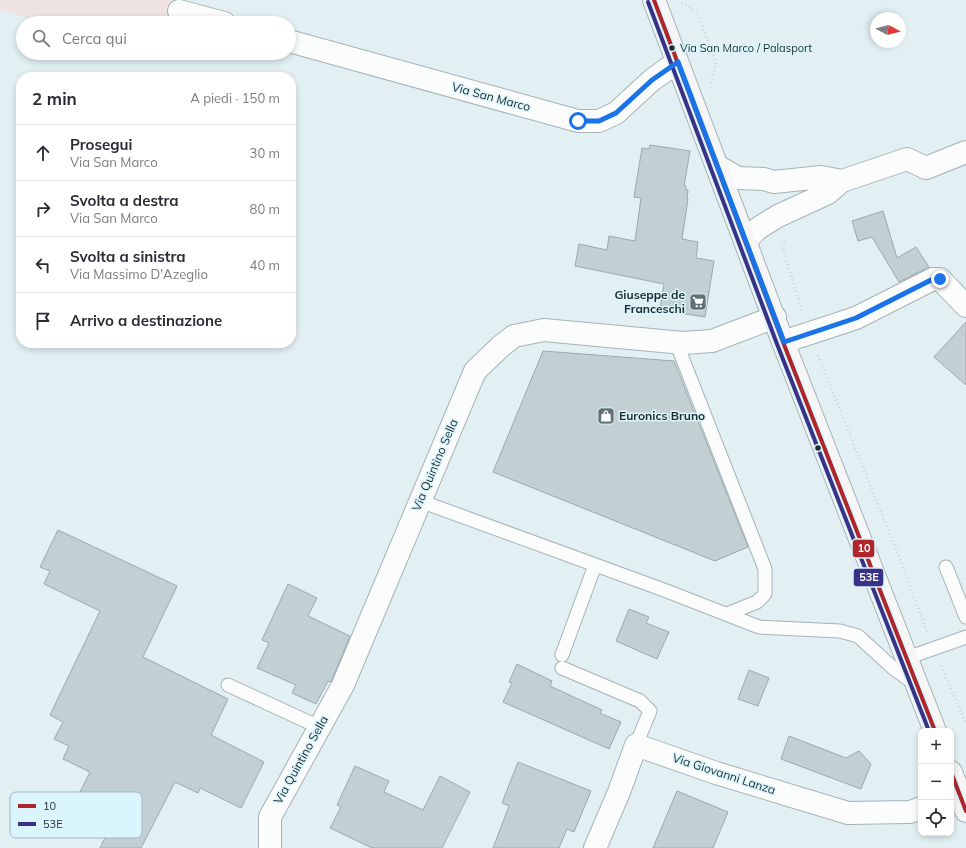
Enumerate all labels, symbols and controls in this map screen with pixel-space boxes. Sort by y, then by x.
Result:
north arrow [870,12,906,48]
search box [16,16,296,60]
icon: search [30,27,52,49]
text: Cerca qui [62,29,127,48]
place label: Via San Marco / Palasport [680,41,812,55]
marker: Via San Marco / Palasport [667,43,677,53]
street label: Via San Marco [450,79,532,114]
text: 2 min [32,88,77,109]
text: A piedi · 150 m [190,90,280,106]
route start [569,112,587,130]
text: Prosegui [70,135,132,154]
icon: ahead [32,142,54,164]
text: 30 m [250,145,280,161]
text: Via San Marco [70,154,158,170]
text: Svolta a destra [70,191,179,210]
icon: right [32,198,54,220]
text: 80 m [250,201,280,217]
text: Via San Marco [70,210,158,226]
text: Svolta a sinistra [70,247,186,266]
icon: left [32,254,54,276]
text: 40 m [250,257,280,273]
text: Via Massimo D'Azeglio [70,266,208,282]
route end [931,270,949,288]
place label: Giuseppe de Franceschi [614,287,685,316]
supermarket icon: Giuseppe de Franceschi [688,292,708,312]
icon: arrive [32,310,54,332]
text: Arrivo a destinazione [70,311,222,330]
shop icon: Euronics Bruno [596,406,616,426]
place label: Euronics Bruno [619,408,705,423]
street label: Via Quintino Sella [408,416,461,513]
unlabelled marker [813,443,823,453]
line badge: 10 [852,539,875,558]
text: 10 [857,541,871,555]
line badge: 53E [853,568,884,587]
text: 53E [859,570,879,584]
street label: Via Quintino Sella [270,713,331,807]
map controls [918,728,954,836]
button: + [918,728,954,764]
street label: Via Giovanni Lanza [671,750,778,797]
button: − [918,764,954,800]
legend [10,792,142,838]
text: 10 [43,799,57,813]
button: locate [918,800,954,836]
text: 53E [43,817,63,831]

